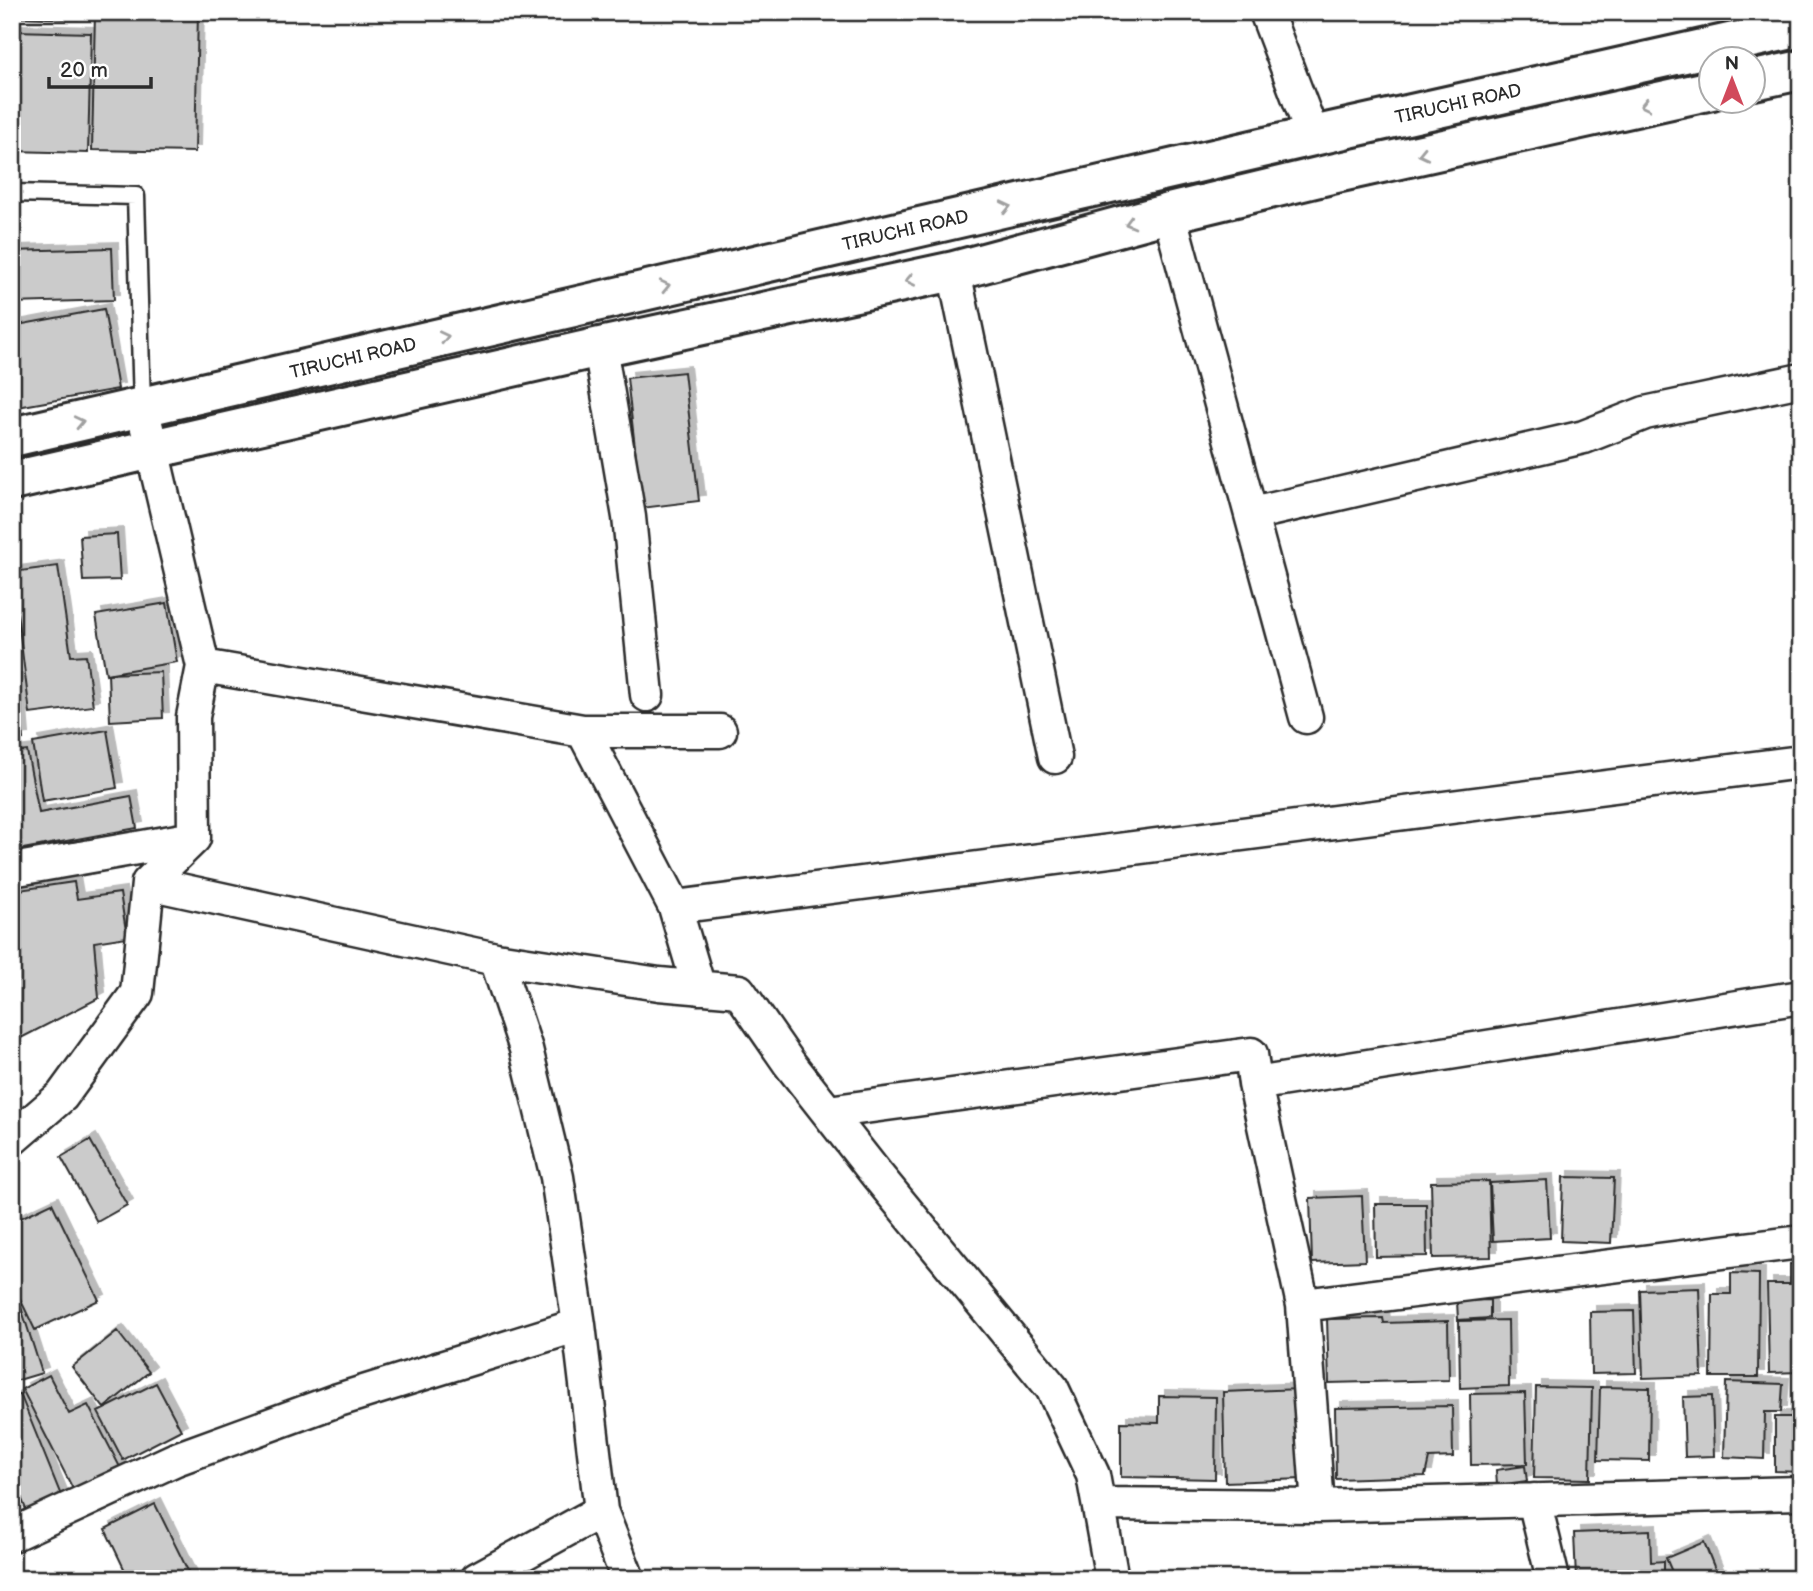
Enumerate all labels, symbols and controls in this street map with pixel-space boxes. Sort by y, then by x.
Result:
scale bar [49,46,150,90]
north arrow [1698,46,1768,116]
text: N [1725,53,1739,76]
text: 20 m [60,58,108,83]
street label: TIRUCHI ROAD [1393,79,1523,128]
one-way arrow [1639,96,1651,111]
one-way arrow [1417,146,1429,160]
one-way arrow [1000,201,1012,215]
street label: TIRUCHI ROAD [840,206,971,255]
one-way arrow [1124,215,1136,229]
one-way arrow [904,272,916,287]
one-way arrow [659,280,671,294]
one-way arrow [437,331,449,346]
street label: TIRUCHI ROAD [288,333,418,383]
one-way arrow [73,416,85,430]

